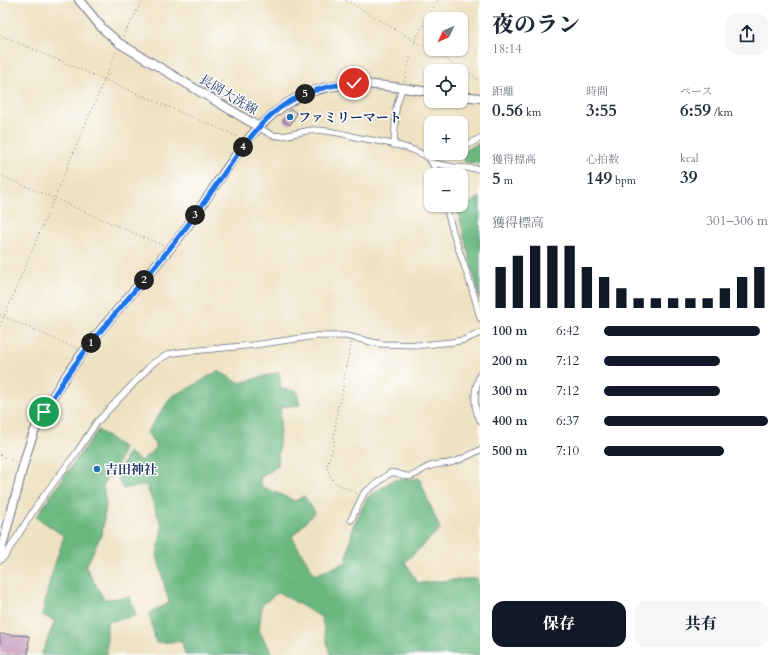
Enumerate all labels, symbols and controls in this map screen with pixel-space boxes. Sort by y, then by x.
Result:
text: 夜のラン [492,10,580,40]
north arrow [424,12,468,56]
map controls [424,12,468,212]
button: share [726,13,768,55]
text: 18:14 [492,40,522,58]
button: locate [424,64,468,108]
pin [337,66,371,100]
street label: 長岡大洗線 [196,70,261,119]
icon: check [343,72,365,94]
pin: 5 [295,84,315,104]
text: 距離 [492,84,514,99]
text: 時間 [586,84,608,99]
text: ペース [680,84,712,99]
text: 5 [302,86,308,101]
text: 0.56 [492,99,523,122]
text: 3:55 [586,99,617,122]
text: 6:59 [680,99,711,122]
text: km [523,105,541,120]
text: /km [711,105,733,120]
place label: ファミリーマート [298,109,402,127]
marker: ファミリーマート [285,112,295,122]
button: + [424,116,468,160]
pin: 4 [233,137,253,157]
text: 4 [240,139,246,154]
text: kcal [680,151,698,166]
text: 獲得標高 [492,152,536,167]
text: 心拍数 [586,152,619,167]
text: 39 [680,166,697,189]
text: 5 [492,167,501,190]
text: 149 [586,167,612,190]
button: − [424,168,468,212]
text: m [501,173,513,188]
text: bpm [612,173,636,188]
pin: 3 [185,205,205,225]
text: 3 [192,207,198,222]
text: 301–306 m [706,212,768,230]
text: 獲得標高 [492,214,544,232]
pin: 2 [134,270,154,290]
text: 2 [141,272,147,287]
text: 100 m [492,322,527,340]
text: 6:42 [556,322,579,340]
pin: 1 [81,333,101,353]
text: 1 [88,335,94,350]
text: 200 m [492,352,527,370]
text: 7:12 [556,352,579,370]
text: 300 m [492,382,527,400]
text: 7:12 [556,382,579,400]
pin [27,395,61,429]
icon: arrive [33,401,55,423]
text: 400 m [492,412,527,430]
text: 6:37 [556,412,579,430]
text: 500 m [492,442,527,460]
text: 7:10 [556,442,579,460]
place label: 吉田神社 [105,461,157,479]
marker: 吉田神社 [92,464,102,474]
button: 保存 [492,601,626,647]
button: 共有 [634,601,768,647]

